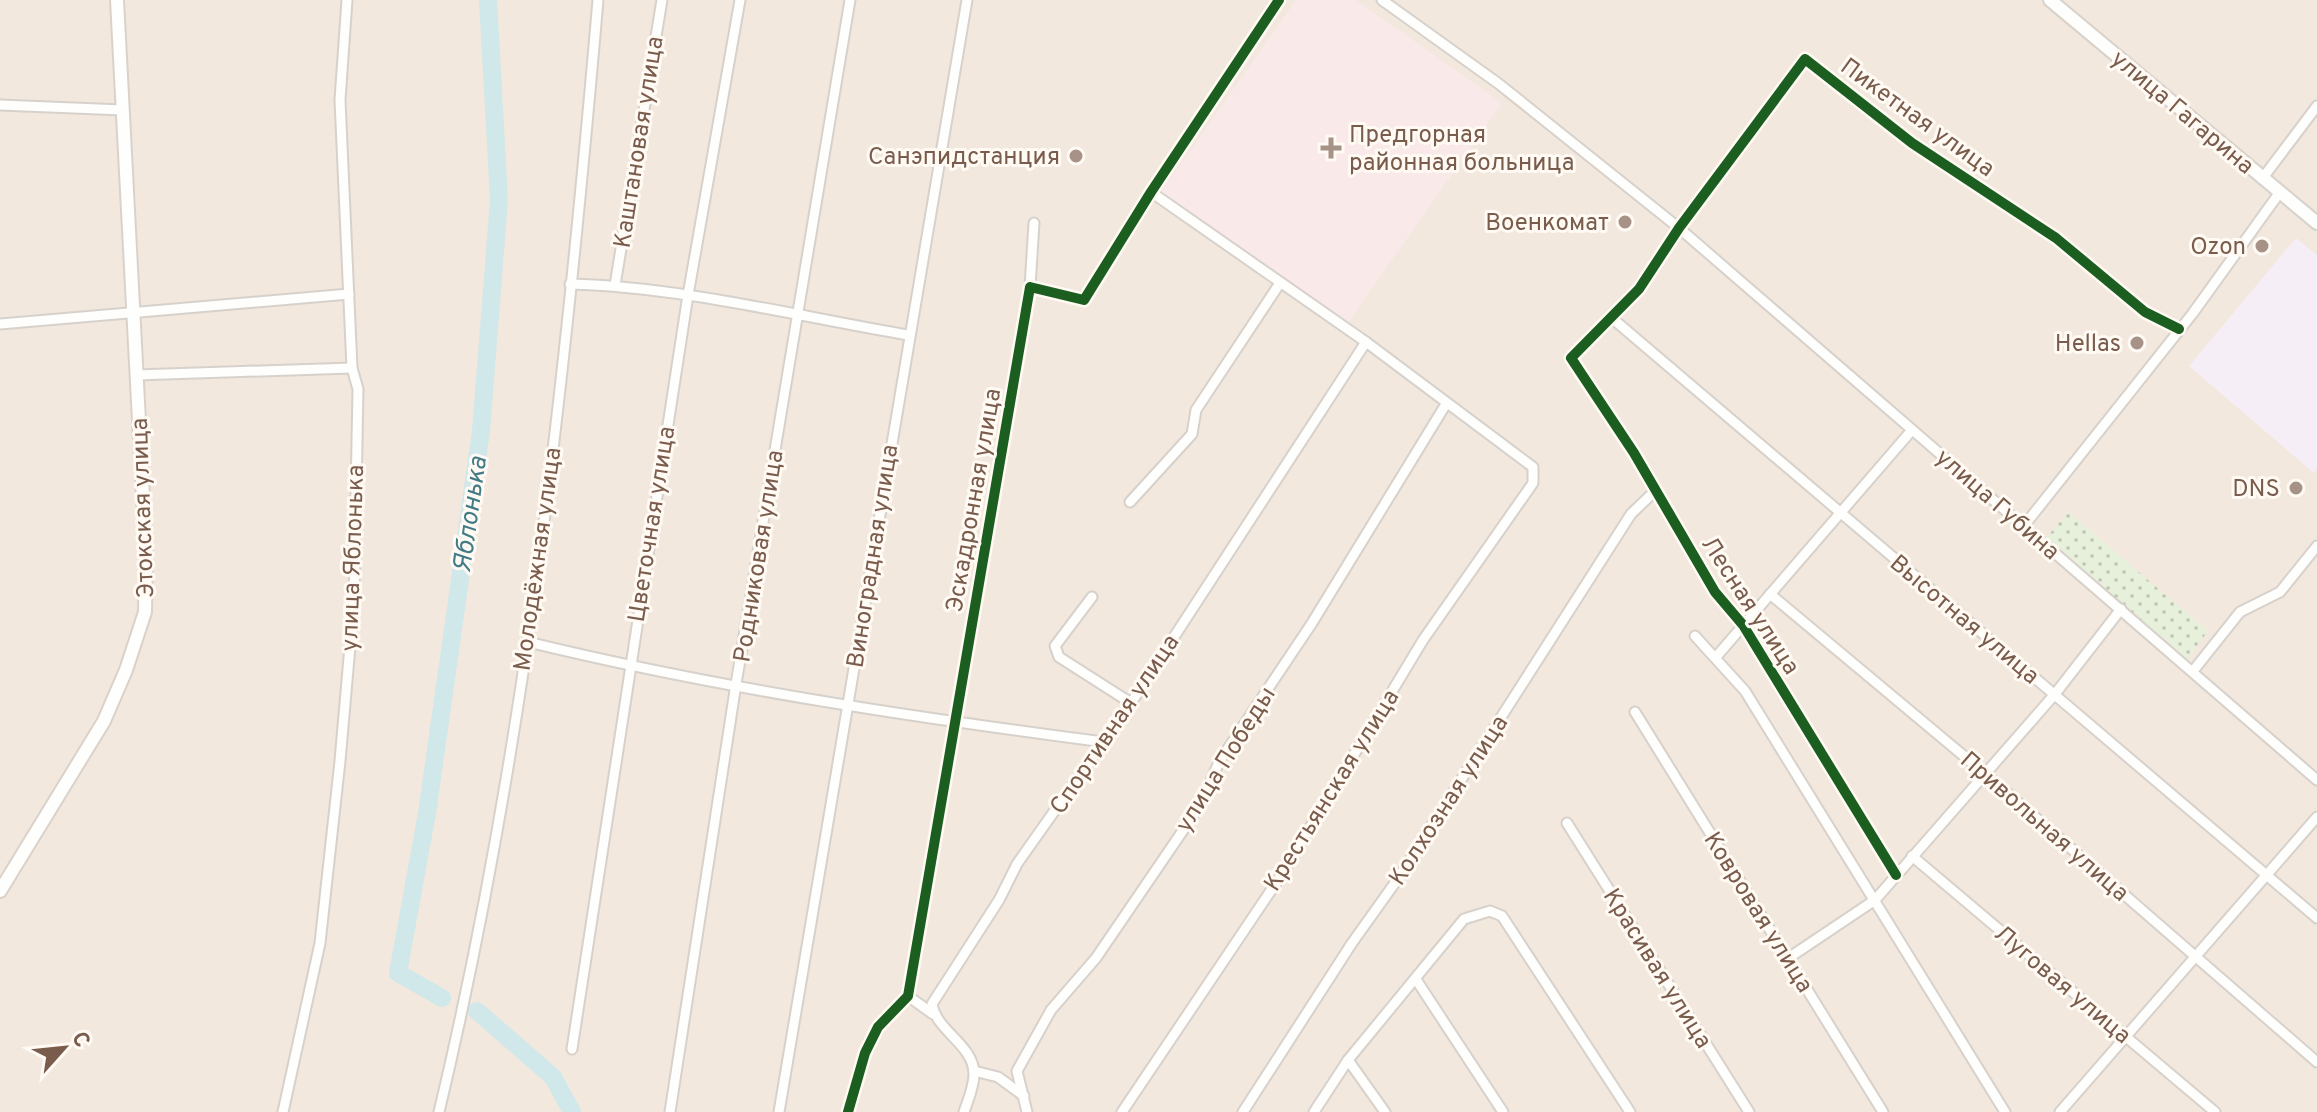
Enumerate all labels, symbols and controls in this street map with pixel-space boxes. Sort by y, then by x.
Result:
street label: Каштановая улица [608,34,672,250]
street label: улица Гагарина [2104,45,2259,182]
street label: Пикетная улица [1834,53,2000,185]
place label: Предгорная районная больница [1349,121,1574,179]
marker: Предгорная районная больница [1320,137,1342,159]
place label: Санэпидстанция [868,143,1060,173]
marker: Санэпидстанция [1067,147,1085,165]
place label: Военкомат [1485,209,1609,239]
marker: Военкомат [1616,213,1634,231]
place label: Ozon [2190,233,2246,263]
marker: Ozon [2253,237,2271,255]
place label: Hellas [2055,330,2121,360]
marker: Hellas [2128,334,2146,352]
street label: Эскадронная улица [941,386,1009,614]
street label: Этокская улица [126,417,162,599]
street label: Цветочная улица [623,424,683,624]
street label: Виноградная улица [841,442,906,670]
street label: улица Губина [1928,443,2065,568]
street label: Молодёжная улица [508,446,570,673]
street label: Родниковая улица [728,448,792,665]
water label: Яблонька [447,454,496,574]
street label: улица Яблонька [336,464,372,652]
place label: DNS [2232,475,2280,505]
marker: DNS [2287,479,2305,497]
street label: Лесная улица [1693,531,1805,681]
street label: Высотная улица [1883,549,2045,692]
street label: Спортивная улица [1044,629,1187,821]
street label: улица Победы [1170,682,1283,838]
street label: Крестьянская улица [1258,684,1407,898]
street label: Колхозная улица [1383,710,1516,892]
street label: Привольная улица [1953,746,2134,909]
street label: Ковровая улица [1696,827,1819,999]
street label: Красивая улица [1595,884,1718,1055]
street label: Луговая улица [1987,920,2136,1052]
north arrow [24,1008,104,1088]
text: С [64,1028,95,1052]

